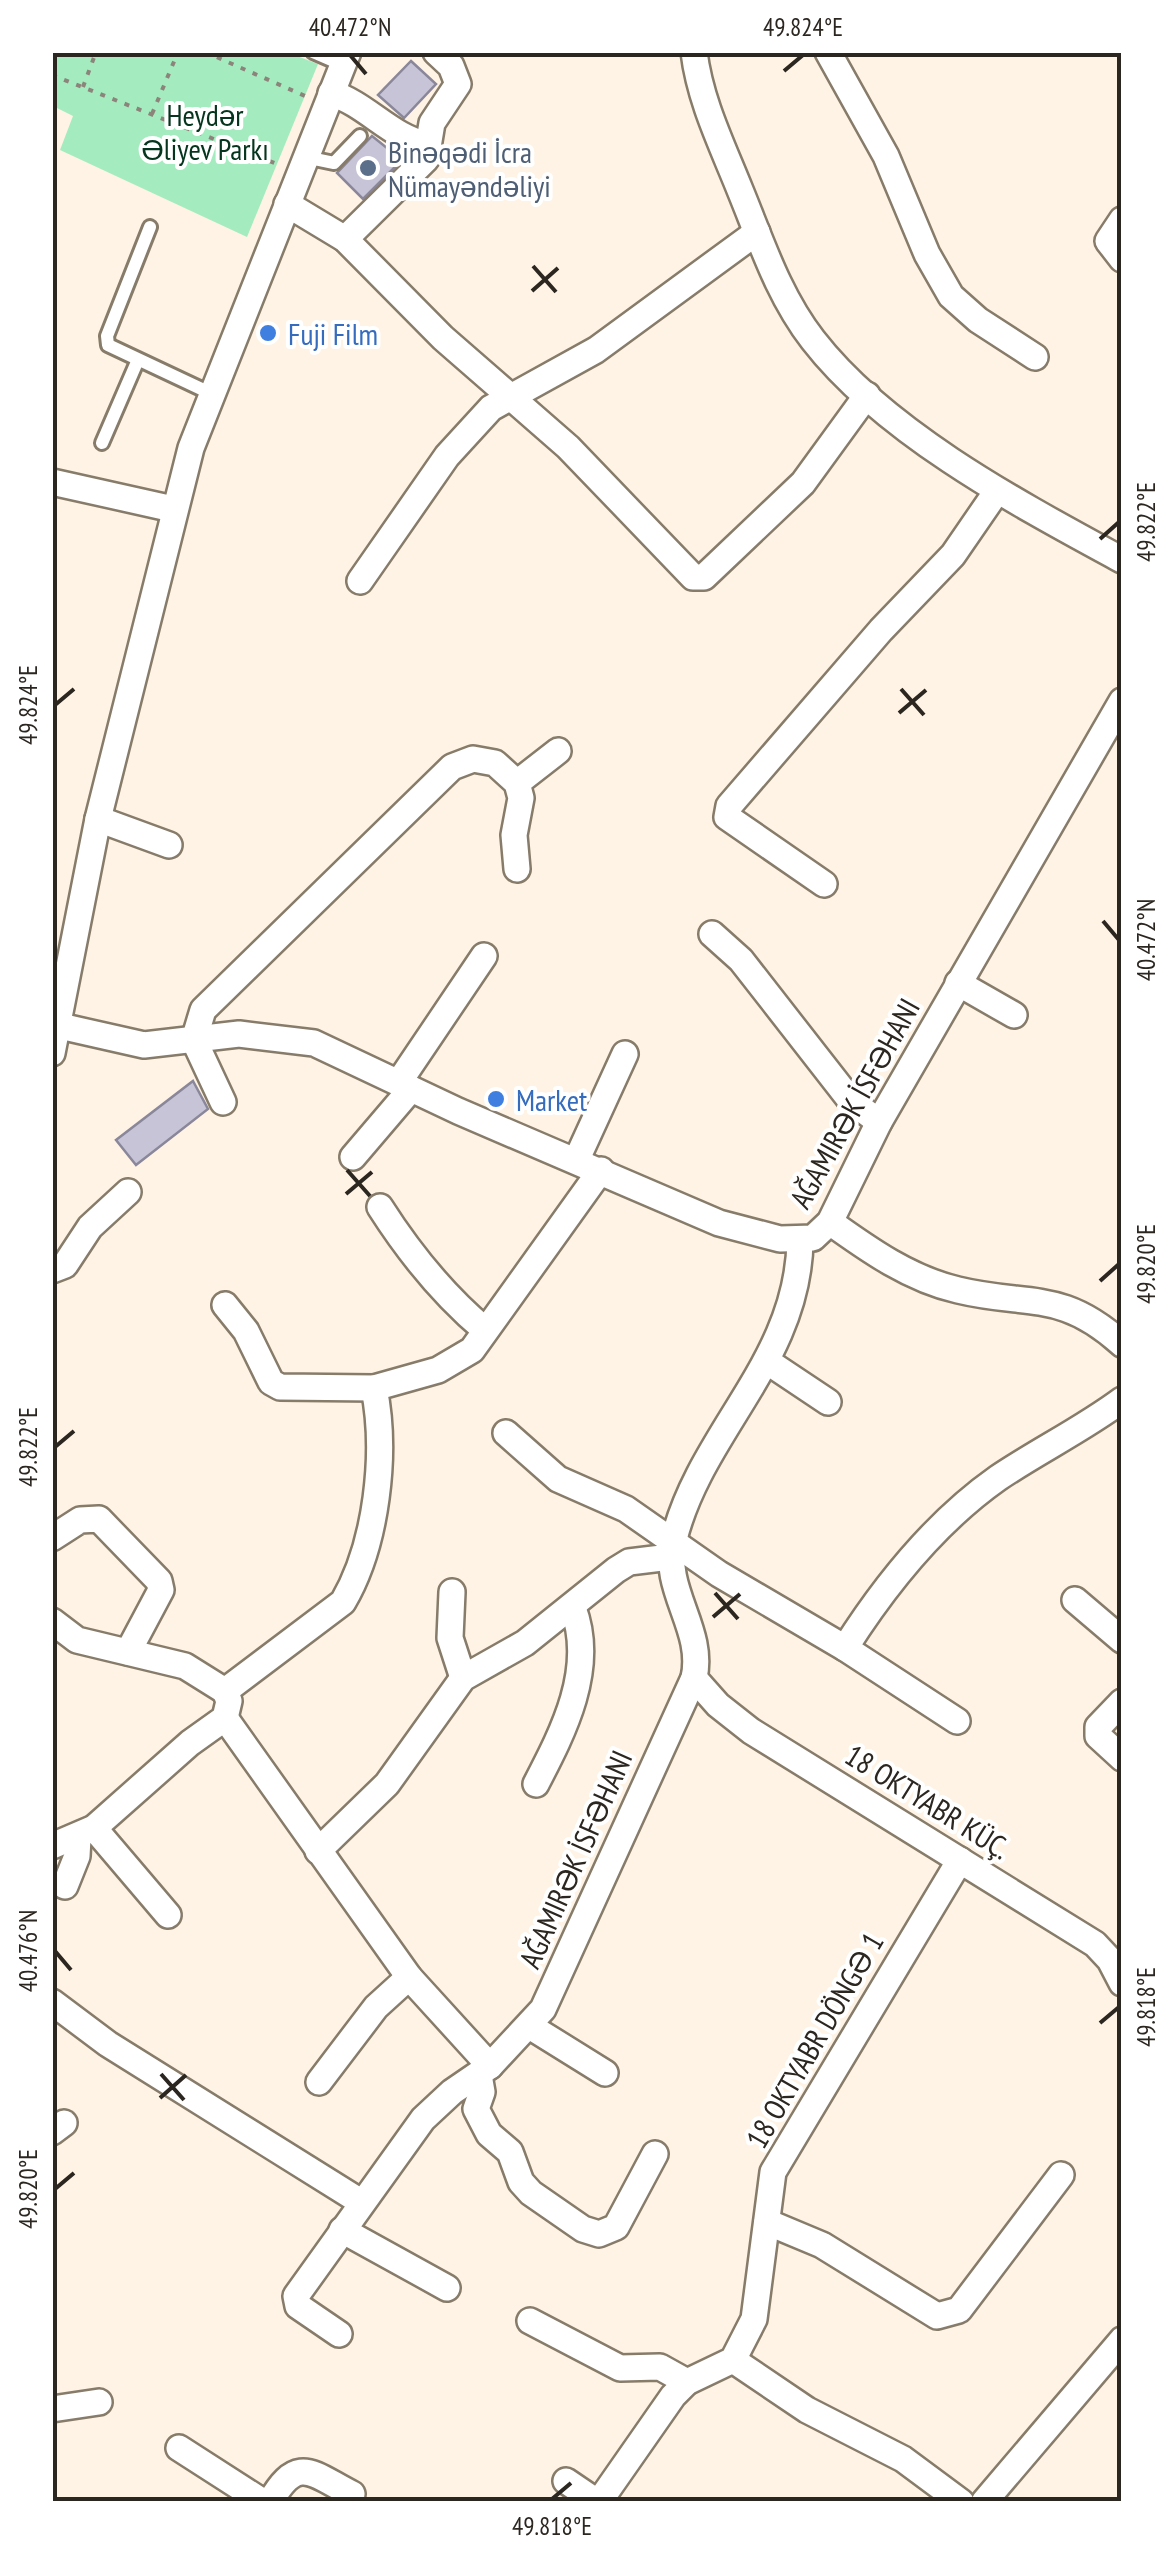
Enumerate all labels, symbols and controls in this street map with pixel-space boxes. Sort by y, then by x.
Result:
text: 40.472°N [309,11,391,43]
text: 49.824°E [763,11,843,43]
park label: Heydər Əliyev Parkı [141,95,269,168]
place label: Binəqədi İcra Nümayəndəliyi [388,132,551,205]
marker: Binəqədi İcra Nümayəndəliyi [357,157,379,179]
place label: Fuji Film [288,314,378,353]
marker: Fuji Film [257,322,279,344]
text: 49.822°E [1130,482,1162,562]
text: 49.824°E [12,665,44,745]
text: 40.472°N [1130,899,1162,981]
street label: AĞAMIRƏK İSFƏHANI [780,991,928,1215]
place label: Market [516,1080,588,1119]
marker: Market [485,1088,507,1110]
text: 49.820°E [1130,1224,1162,1304]
text: 49.822°E [12,1407,44,1487]
street label: 18 OKTYABR KÜÇ. [838,1735,1018,1867]
street label: AĞAMIRƏK İSFƏHANI [510,1744,640,1974]
text: 40.476°N [12,1910,44,1992]
street label: 18 OKTYABR DÖNGƏ 1 [736,1925,892,2155]
text: 49.818°E [1130,1967,1162,2047]
text: 49.820°E [12,2149,44,2229]
text: 49.818°E [512,2510,592,2542]

